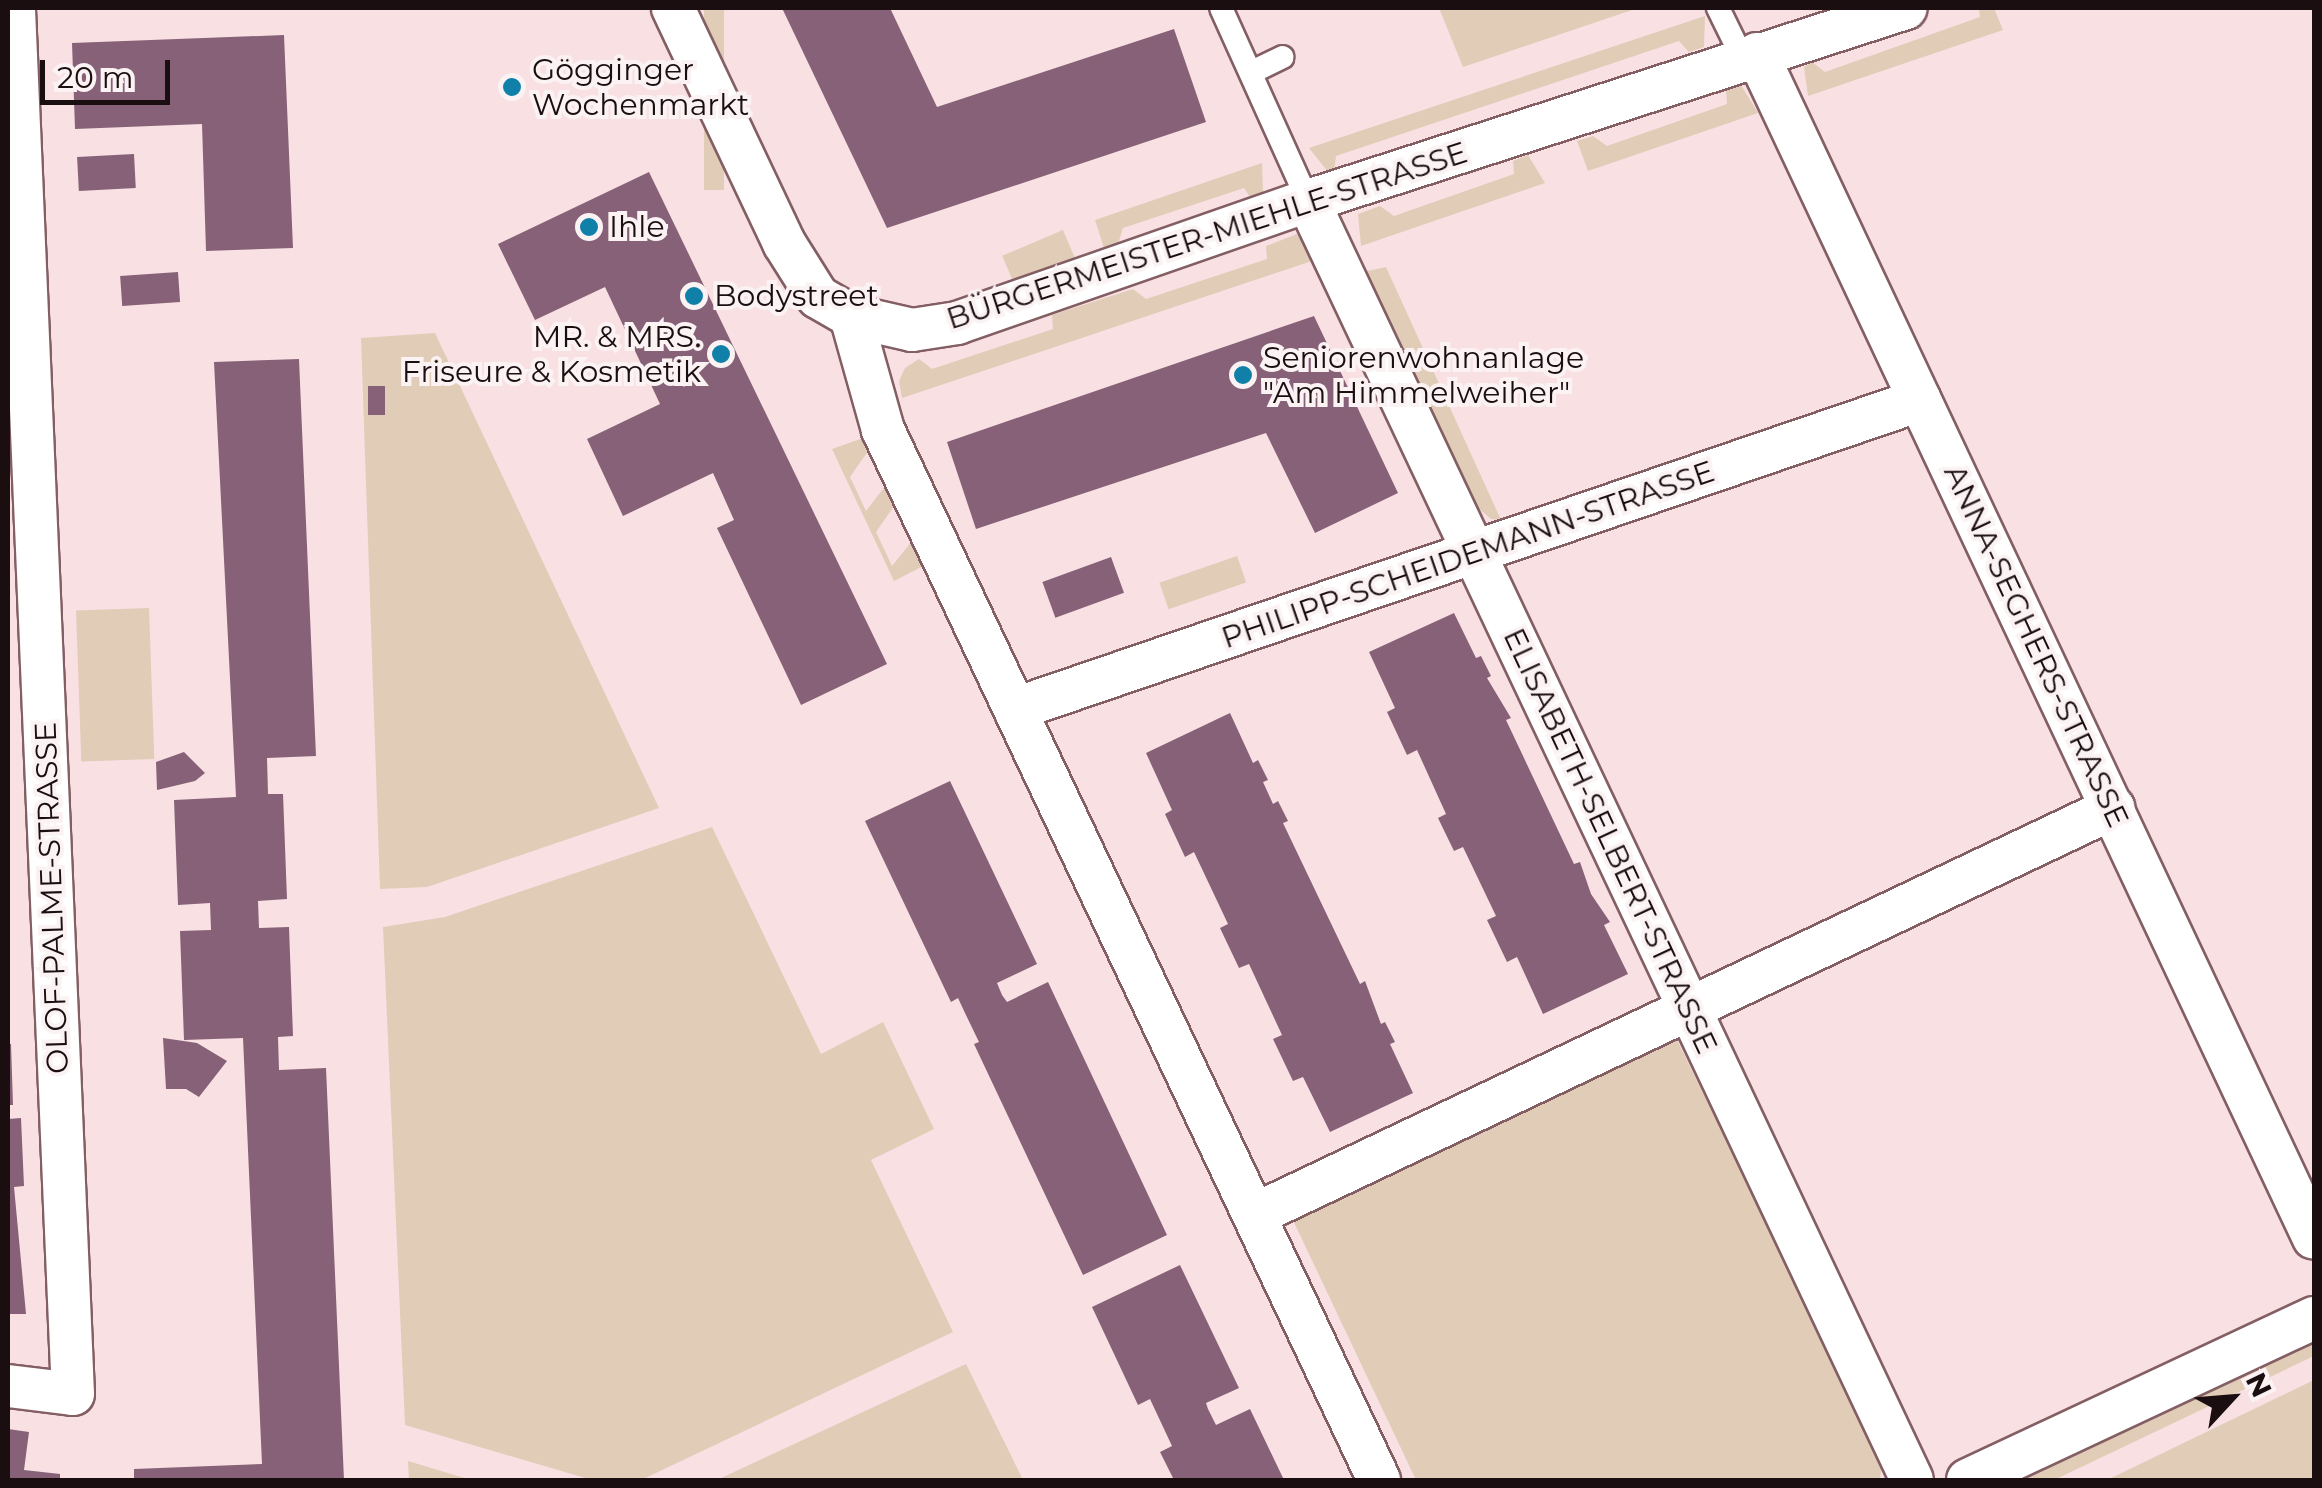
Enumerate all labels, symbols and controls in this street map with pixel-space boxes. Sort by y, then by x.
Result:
scale bar [45,40,175,102]
place label: Gögginger Wochenmarkt [532,52,749,122]
text: 20 m [57,59,134,96]
marker: Gögginger Wochenmarkt [501,76,523,98]
street label: BÜRGERMEISTER-MIEHLE-STRASSE [942,135,1472,337]
place label: Ihle [609,209,665,245]
marker: Ihle [578,216,600,238]
place label: Bodystreet [714,278,879,314]
marker: Bodystreet [683,285,705,307]
place label: MR. & MRS. Friseure & Kosmetik [402,319,701,390]
place label: Seniorenwohnanlage "Am Himmelweiher" [1263,340,1584,410]
marker: MR. & MRS. Friseure & Kosmetik [710,343,732,365]
marker: Seniorenwohnanlage "Am Himmelweiher" [1232,364,1254,386]
street label: PHILIPP-SCHEIDEMANN-STRASSE [1217,454,1719,656]
street label: ANNA-SEGHERS-STRASSE [1936,459,2136,833]
street label: ELISABETH-SELBERT-STRASSE [1495,623,1725,1059]
street label: OLOF-PALME-STRASSE [28,721,76,1075]
north arrow [2182,1348,2282,1448]
text: N [2239,1367,2279,1402]

